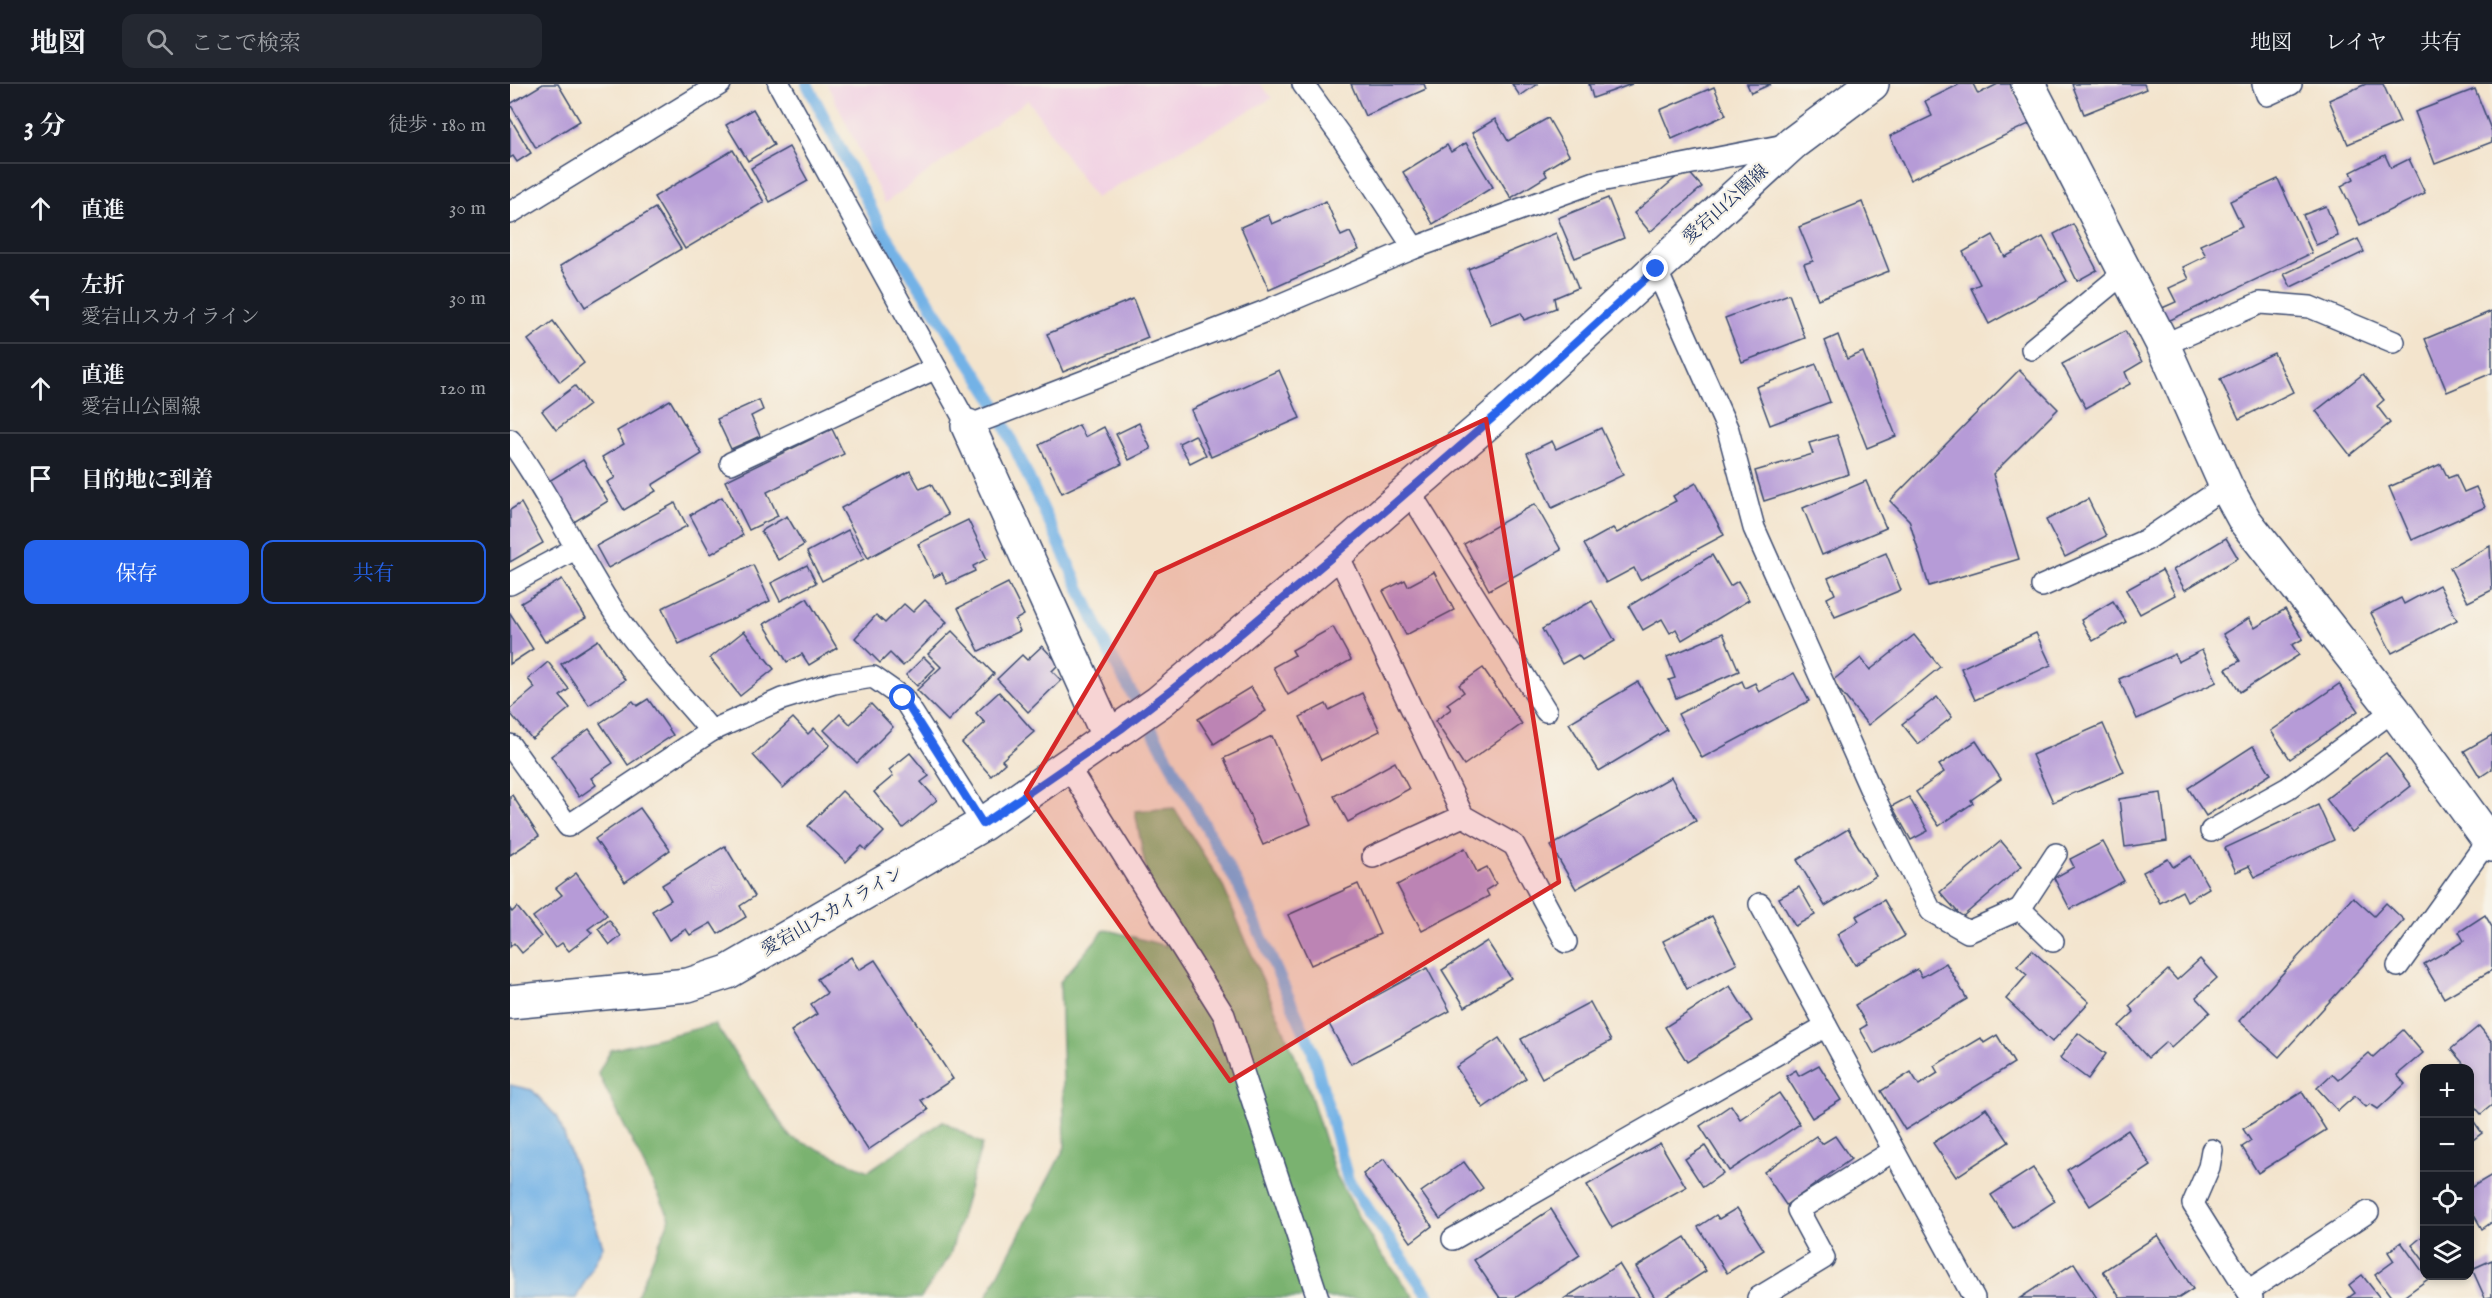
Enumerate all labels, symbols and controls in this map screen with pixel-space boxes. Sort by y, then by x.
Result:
search box [122,14,542,68]
icon: search [143,25,176,58]
text: 地図 [30,27,86,62]
text: ここで検索 [191,30,301,58]
text: 地図 [2250,30,2292,57]
text: レイヤ [2325,30,2387,57]
text: 共有 [2420,30,2462,57]
text: 3 分 [24,110,65,143]
text: 徒歩 · 180 m [388,113,486,138]
street label: 愛宕山公園線 [1678,160,1774,250]
icon: ahead [24,192,57,225]
text: 30 m [449,196,486,221]
text: 直進 [81,197,125,225]
route end [1642,255,1668,281]
text: 左折 [81,272,125,300]
icon: left [24,282,57,315]
text: 30 m [449,286,486,311]
text: 愛宕山スカイライン [81,305,260,330]
text: 直進 [81,362,125,390]
icon: ahead [24,372,57,405]
text: 120 m [440,376,486,401]
text: 愛宕山公園線 [81,395,201,420]
icon: arrive [24,462,57,495]
text: 目的地に到着 [81,467,213,495]
button: 保存 [24,540,249,604]
button: 共有 [261,540,486,604]
route start [889,684,915,710]
street label: 愛宕山スカイライン [758,862,908,962]
map controls [2420,1064,2474,1280]
button: + [2420,1064,2474,1118]
button: − [2420,1118,2474,1172]
button: locate [2420,1172,2474,1226]
button: layers [2420,1226,2474,1280]

